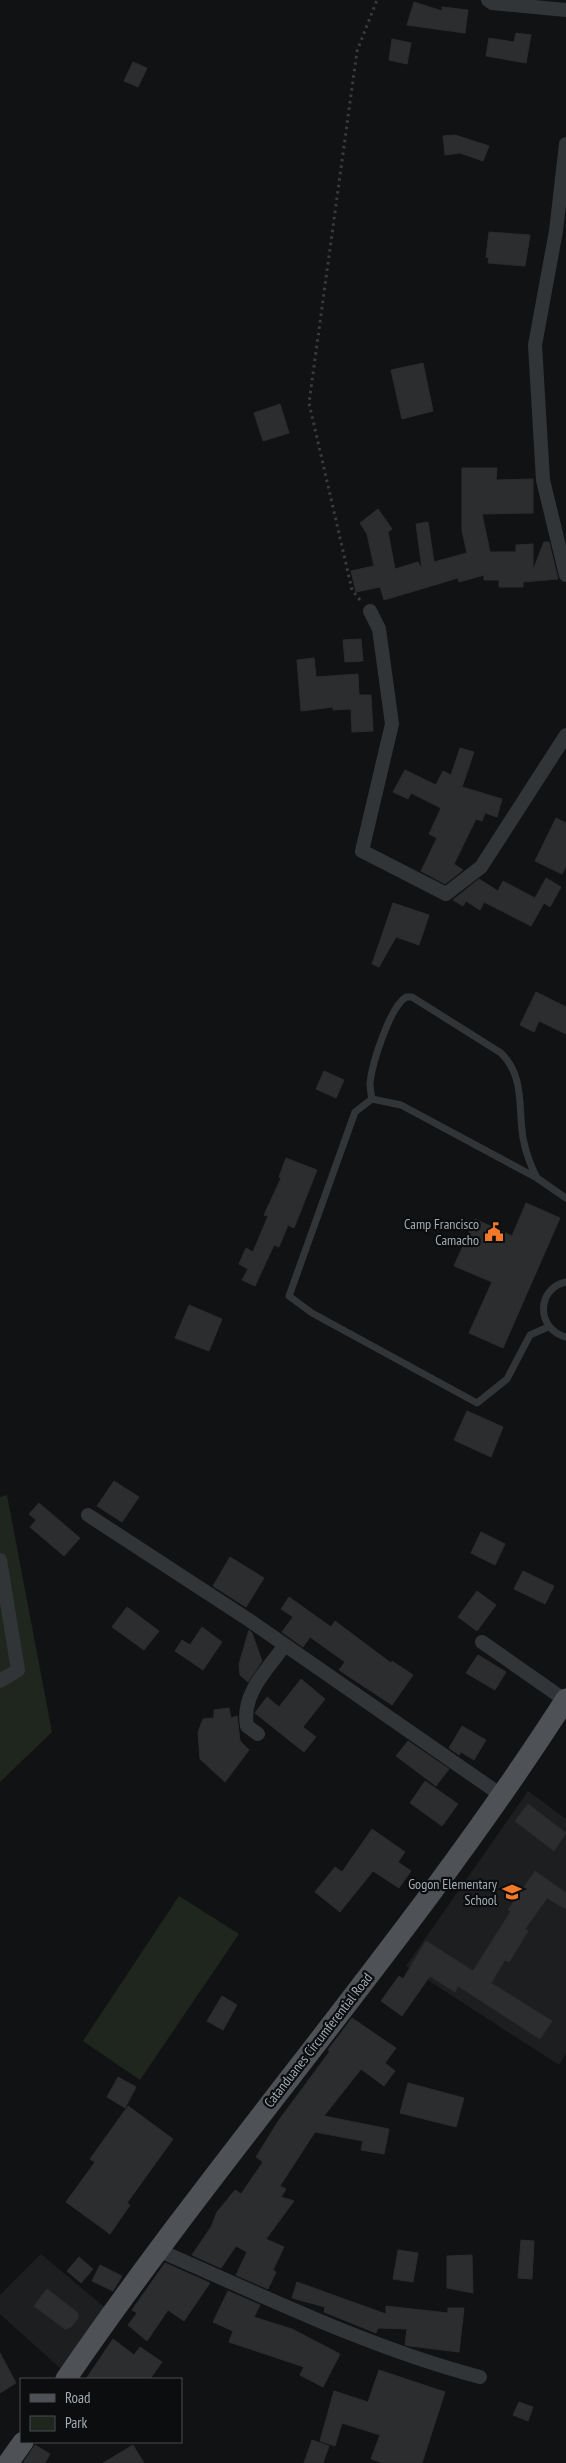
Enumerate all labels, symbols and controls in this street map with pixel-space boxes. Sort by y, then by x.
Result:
place label: Camp Francisco Camacho [404,1215,479,1249]
public building icon: Camp Francisco Camacho [483,1221,505,1243]
place label: Gogon Elementary School [408,1875,498,1909]
school or university icon: Gogon Elementary School [501,1881,523,1903]
street label: Catanduanes Circumferential Road [260,1969,376,2111]
legend [20,2378,182,2443]
text: Road [65,2388,91,2407]
text: Park [65,2413,87,2432]

